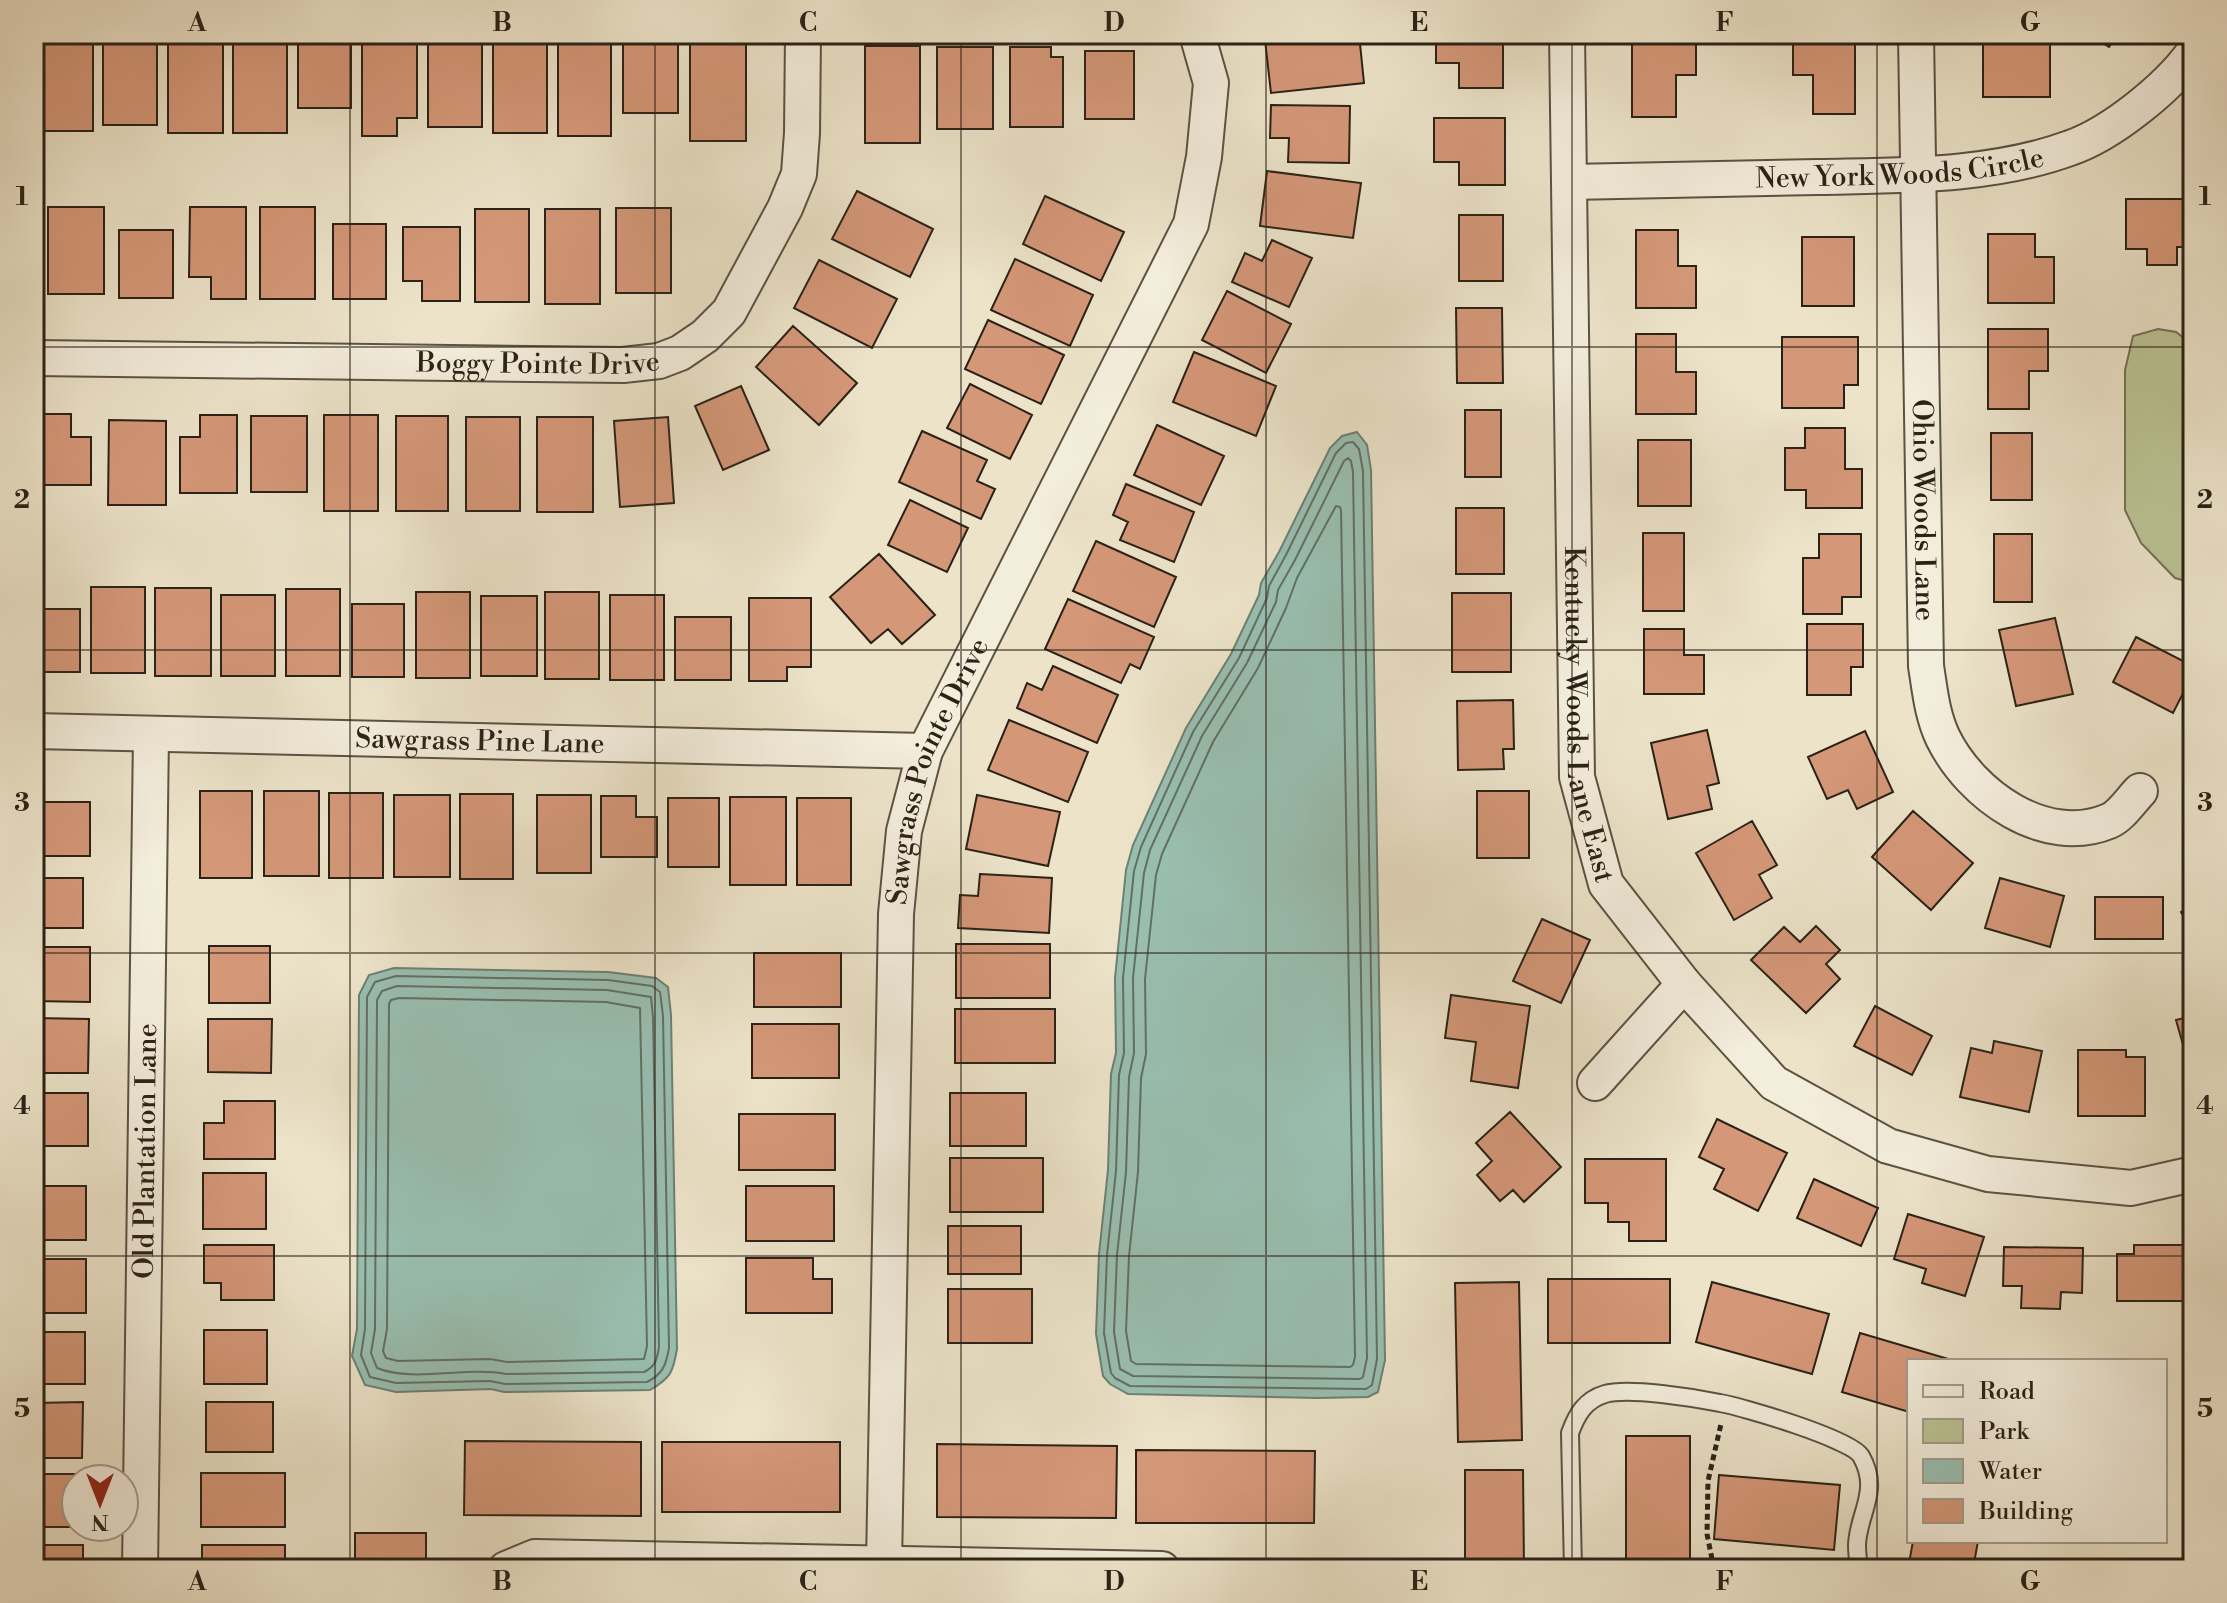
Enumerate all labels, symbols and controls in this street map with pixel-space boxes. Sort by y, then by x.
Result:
text: A [187,7,207,39]
text: B [492,7,512,39]
text: C [799,7,817,39]
text: D [1104,7,1124,39]
text: E [1410,7,1428,39]
text: F [1716,7,1734,39]
text: G [2020,7,2041,39]
street label: New York Woods Circle [1755,140,2048,196]
text: 1 [16,181,29,213]
text: 1 [2199,181,2212,213]
street label: Boggy Pointe Drive [415,344,662,382]
street label: Ohio Woods Lane [1904,399,1943,621]
text: 2 [14,484,30,516]
text: 2 [2197,484,2213,516]
street label: Kentucky Woods Lane East [1556,546,1622,886]
street label: Sawgrass Pointe Drive [879,632,997,906]
street label: Sawgrass Pine Lane [355,721,605,761]
text: 3 [14,787,30,819]
text: 3 [2197,787,2213,819]
street label: Old Plantation Lane [126,1023,165,1279]
text: 4 [13,1090,31,1122]
text: 4 [2196,1090,2214,1122]
legend [1907,1359,2167,1543]
text: Road [1979,1377,2035,1407]
text: 5 [14,1393,30,1425]
text: 5 [2197,1393,2213,1425]
text: Park [1979,1417,2030,1447]
text: Water [1978,1457,2042,1487]
north arrow [60,1463,140,1543]
text: Building [1978,1497,2073,1527]
text: N [91,1508,109,1535]
text: A [187,1566,207,1598]
text: B [492,1566,512,1598]
text: C [799,1566,817,1598]
text: D [1104,1566,1124,1598]
text: E [1410,1566,1428,1598]
text: F [1716,1566,1734,1598]
text: G [2020,1566,2041,1598]

